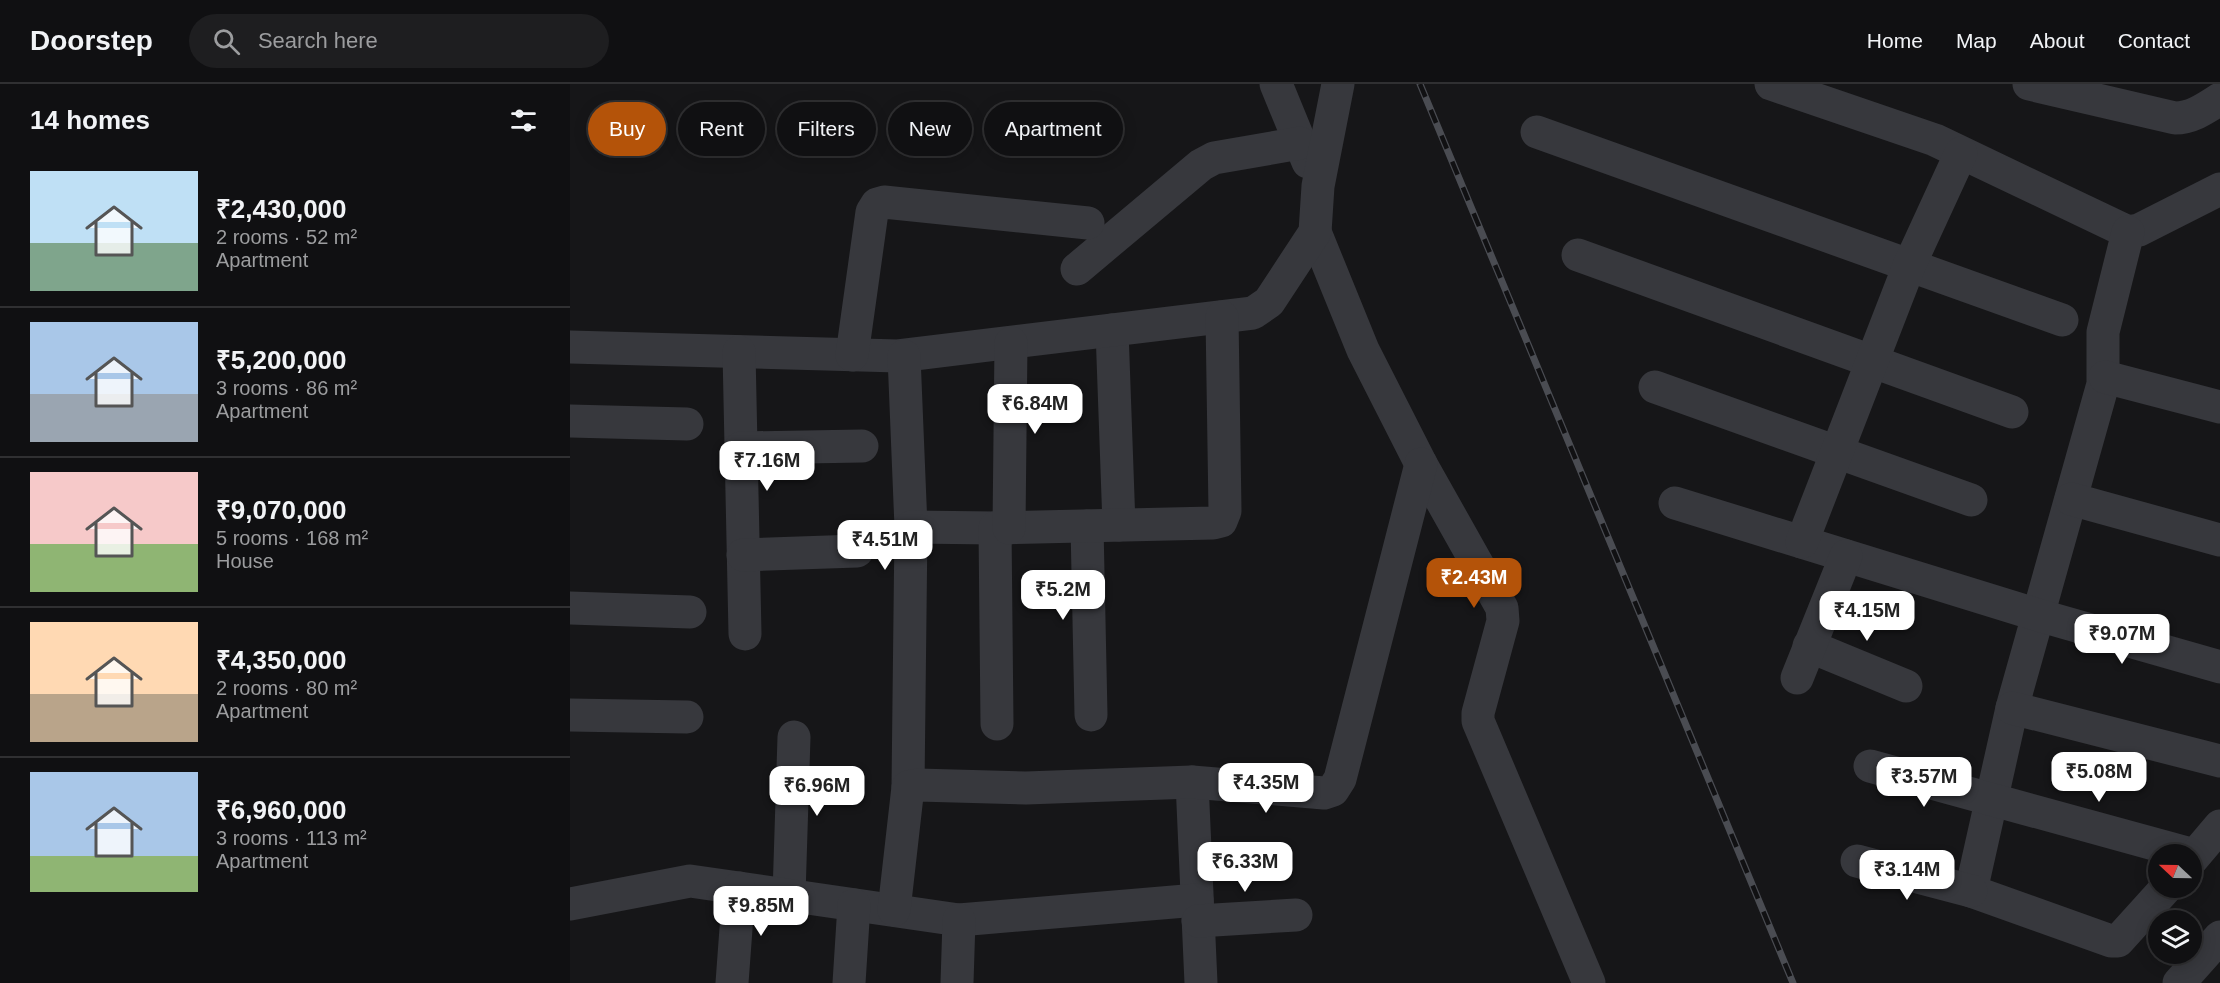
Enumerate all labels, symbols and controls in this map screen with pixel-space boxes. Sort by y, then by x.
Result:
search box [189,14,609,68]
text: Doorstep [30,25,153,56]
icon: search [210,25,243,58]
text: Search here [258,28,378,53]
text: Home [1867,29,1923,52]
text: Map [1956,29,1997,52]
text: About [2030,29,2085,52]
text: Contact [2118,29,2190,52]
chip: Buy [588,102,666,156]
chip: Rent [678,102,765,156]
chip: Filters [777,102,876,156]
chip: New [888,102,972,156]
chip: Apartment [984,102,1123,156]
icon: filters [507,104,540,137]
text: 14 homes [30,105,150,135]
text: ₹2,430,000 [216,194,347,224]
icon: home [78,195,150,267]
text: 2 rooms · 52 m² [216,226,357,248]
text: Apartment [216,249,308,271]
text: ₹5,200,000 [216,345,347,375]
icon: home [78,346,150,418]
text: 3 rooms · 86 m² [216,377,357,399]
pin: ₹6.84M [986,384,1084,435]
text: ₹6.84M [1001,392,1069,414]
text: Apartment [216,400,308,422]
pin: ₹7.16M [718,441,816,492]
text: ₹7.16M [733,449,801,471]
text: ₹9,070,000 [216,495,347,525]
icon: home [78,496,150,568]
pin: ₹4.51M [836,520,934,571]
text: 5 rooms · 168 m² [216,527,368,549]
text: ₹4.51M [851,528,919,550]
text: House [216,550,274,572]
pin: ₹2.43M [1425,558,1523,609]
text: ₹2.43M [1440,566,1508,588]
pin: ₹5.2M [1021,570,1105,621]
text: ₹5.2M [1035,578,1091,600]
pin: ₹4.15M [1818,591,1916,642]
text: ₹4.15M [1833,599,1901,621]
pin: ₹9.07M [2073,614,2171,665]
text: ₹9.07M [2088,622,2156,644]
text: ₹4,350,000 [216,645,347,675]
icon: home [78,646,150,718]
text: 2 rooms · 80 m² [216,677,357,699]
text: Apartment [216,700,308,722]
pin: ₹5.08M [2050,752,2148,803]
pin: ₹3.57M [1875,757,1973,808]
text: ₹5.08M [2065,760,2133,782]
pin: ₹4.35M [1217,763,1315,814]
text: ₹3.57M [1890,765,1958,787]
pin: ₹6.96M [768,766,866,817]
text: ₹4.35M [1232,771,1300,793]
text: ₹6.96M [783,774,851,796]
text: ₹6,960,000 [216,795,347,825]
icon: home [78,796,150,868]
text: 3 rooms · 113 m² [216,827,367,849]
pin: ₹6.33M [1196,842,1294,893]
north arrow [2148,844,2202,898]
map controls [2148,844,2202,964]
text: Apartment [216,850,308,872]
text: ₹6.33M [1211,850,1279,872]
pin: ₹3.14M [1858,850,1956,901]
text: ₹3.14M [1873,858,1941,880]
pin: ₹9.85M [712,886,810,937]
text: ₹9.85M [727,894,795,916]
button: layers [2148,910,2202,964]

